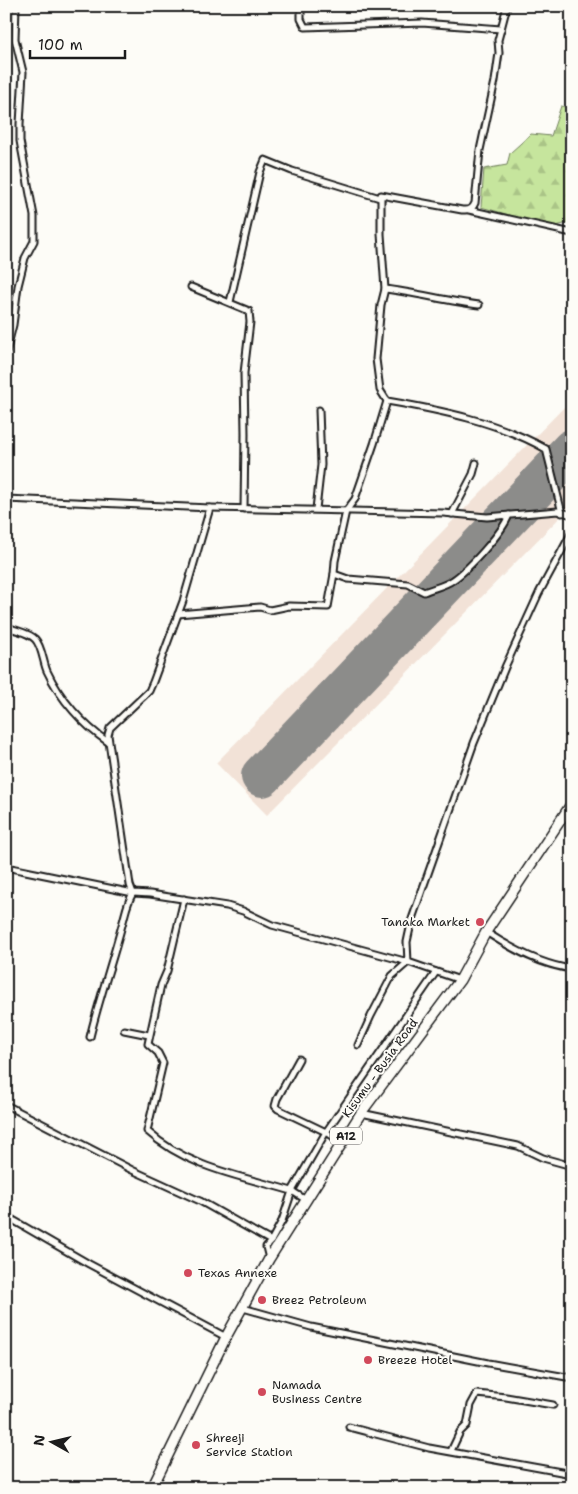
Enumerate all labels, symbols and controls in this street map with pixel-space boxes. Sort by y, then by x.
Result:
scale bar [30,28,125,60]
text: 100 m [38,35,83,55]
place label: Tanaka Market [381,914,470,930]
marker: Tanaka Market [474,916,486,928]
street label: Kisumu - Busia Road [339,1015,422,1121]
road number: A12 [330,1128,362,1144]
place label: Texas Annexe [198,1265,278,1281]
marker: Texas Annexe [182,1267,194,1279]
place label: Breez Petroleum [272,1292,367,1308]
marker: Breez Petroleum [256,1294,268,1306]
place label: Breeze Hotel [378,1352,453,1368]
marker: Breeze Hotel [362,1354,374,1366]
place label: Namada Business Centre [272,1377,362,1407]
marker: Namada Business Centre [256,1386,268,1398]
north arrow [28,1416,78,1466]
place label: Shreeji Service Station [206,1430,293,1460]
text: N [29,1433,49,1447]
marker: Shreeji Service Station [190,1439,202,1451]

